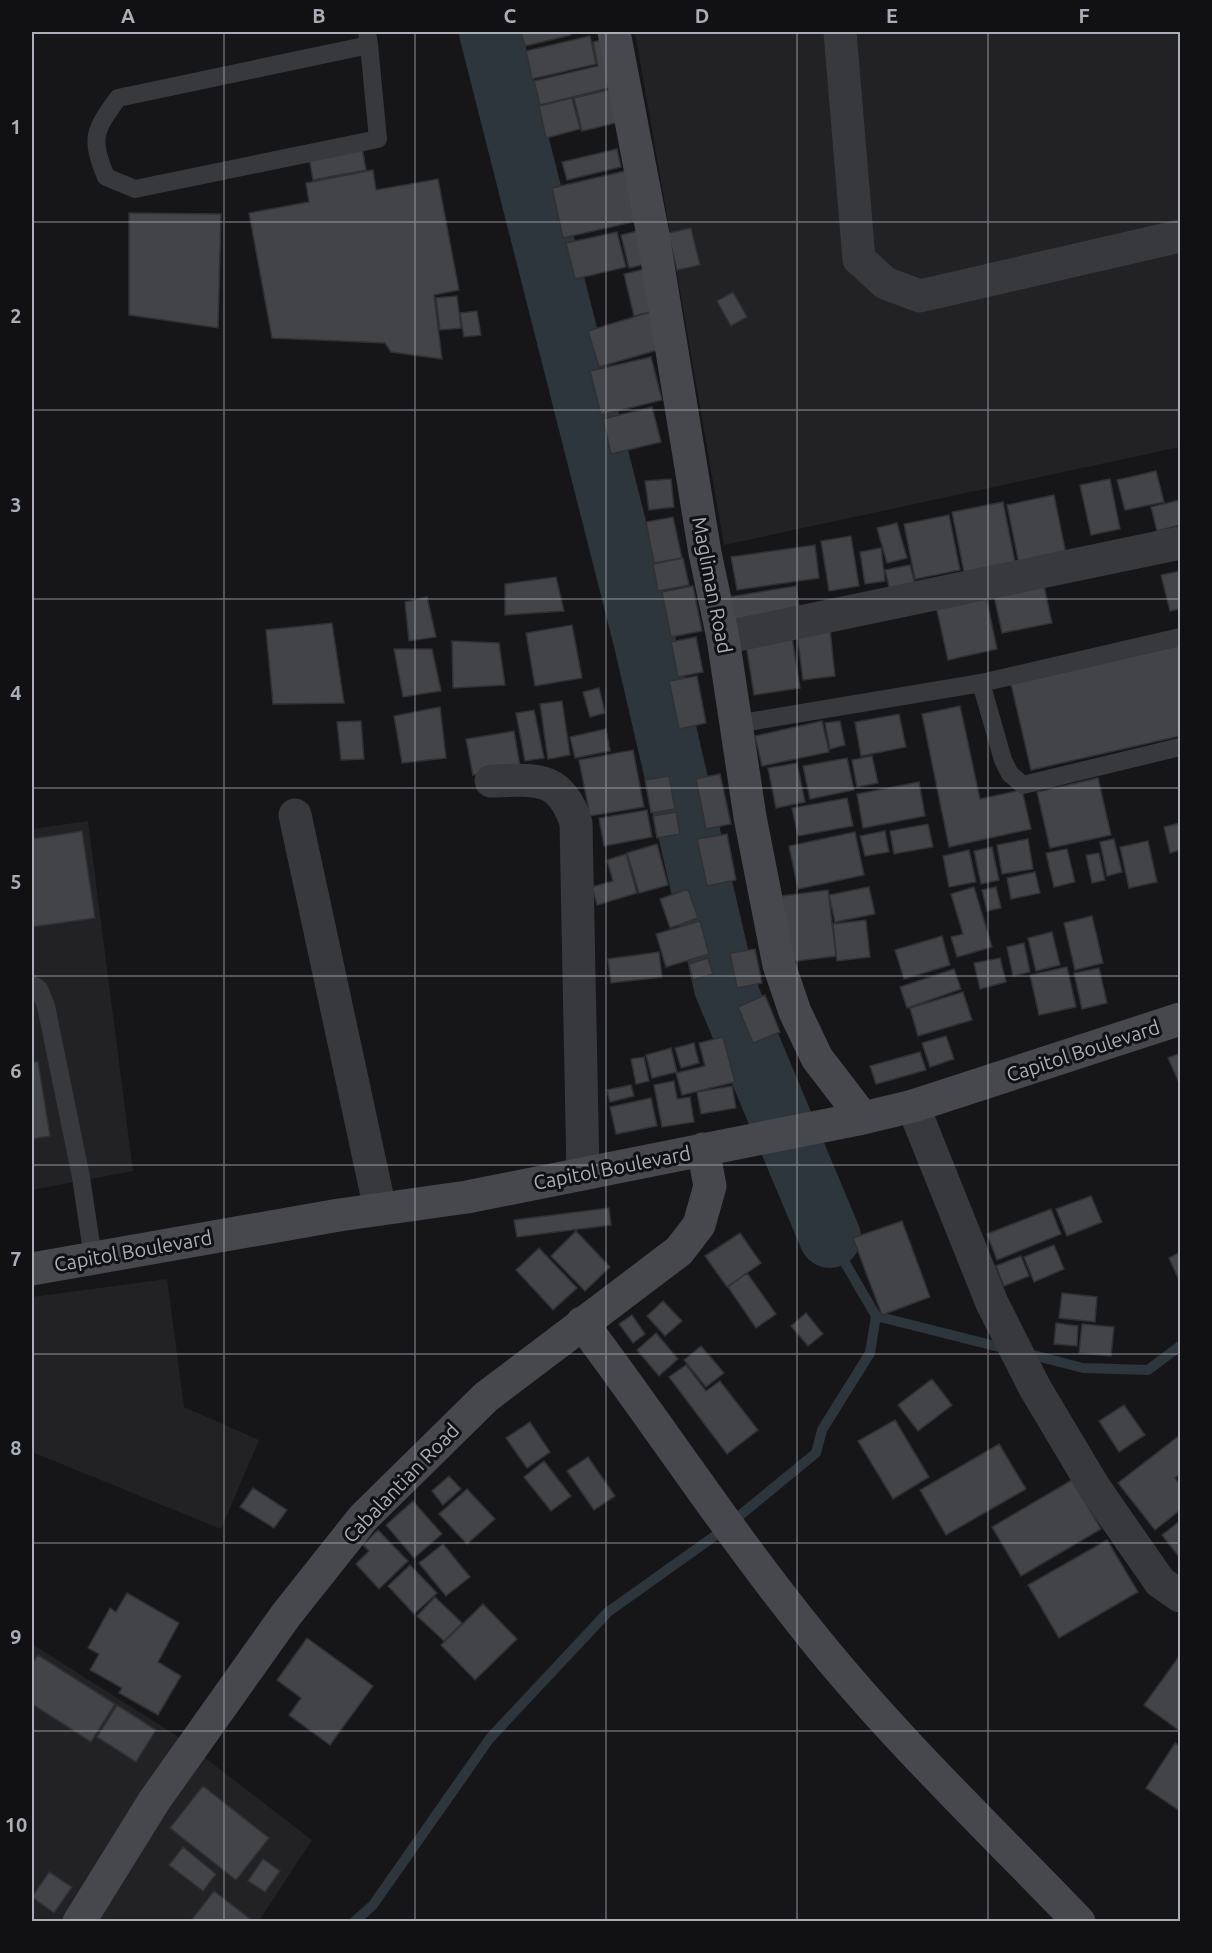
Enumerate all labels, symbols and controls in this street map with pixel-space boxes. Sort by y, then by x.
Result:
text: A [121,4,135,27]
text: B [312,4,326,27]
text: C [504,4,517,27]
text: D [695,4,709,27]
text: E [886,4,898,27]
text: F [1078,4,1090,27]
text: 1 [10,115,22,138]
text: 2 [10,304,22,327]
text: 3 [10,493,22,516]
street label: Magliman Road [688,515,737,655]
text: 4 [10,681,22,704]
text: 5 [10,870,22,893]
street label: Capitol Boulevard [1003,1015,1162,1086]
text: 6 [10,1059,22,1082]
street label: Capitol Boulevard [531,1141,693,1194]
street label: Capitol Boulevard [52,1225,214,1276]
text: 7 [10,1247,22,1270]
street label: Cabalantian Road [338,1418,463,1547]
text: 8 [10,1436,22,1459]
text: 9 [10,1625,22,1648]
text: 10 [5,1813,27,1836]

